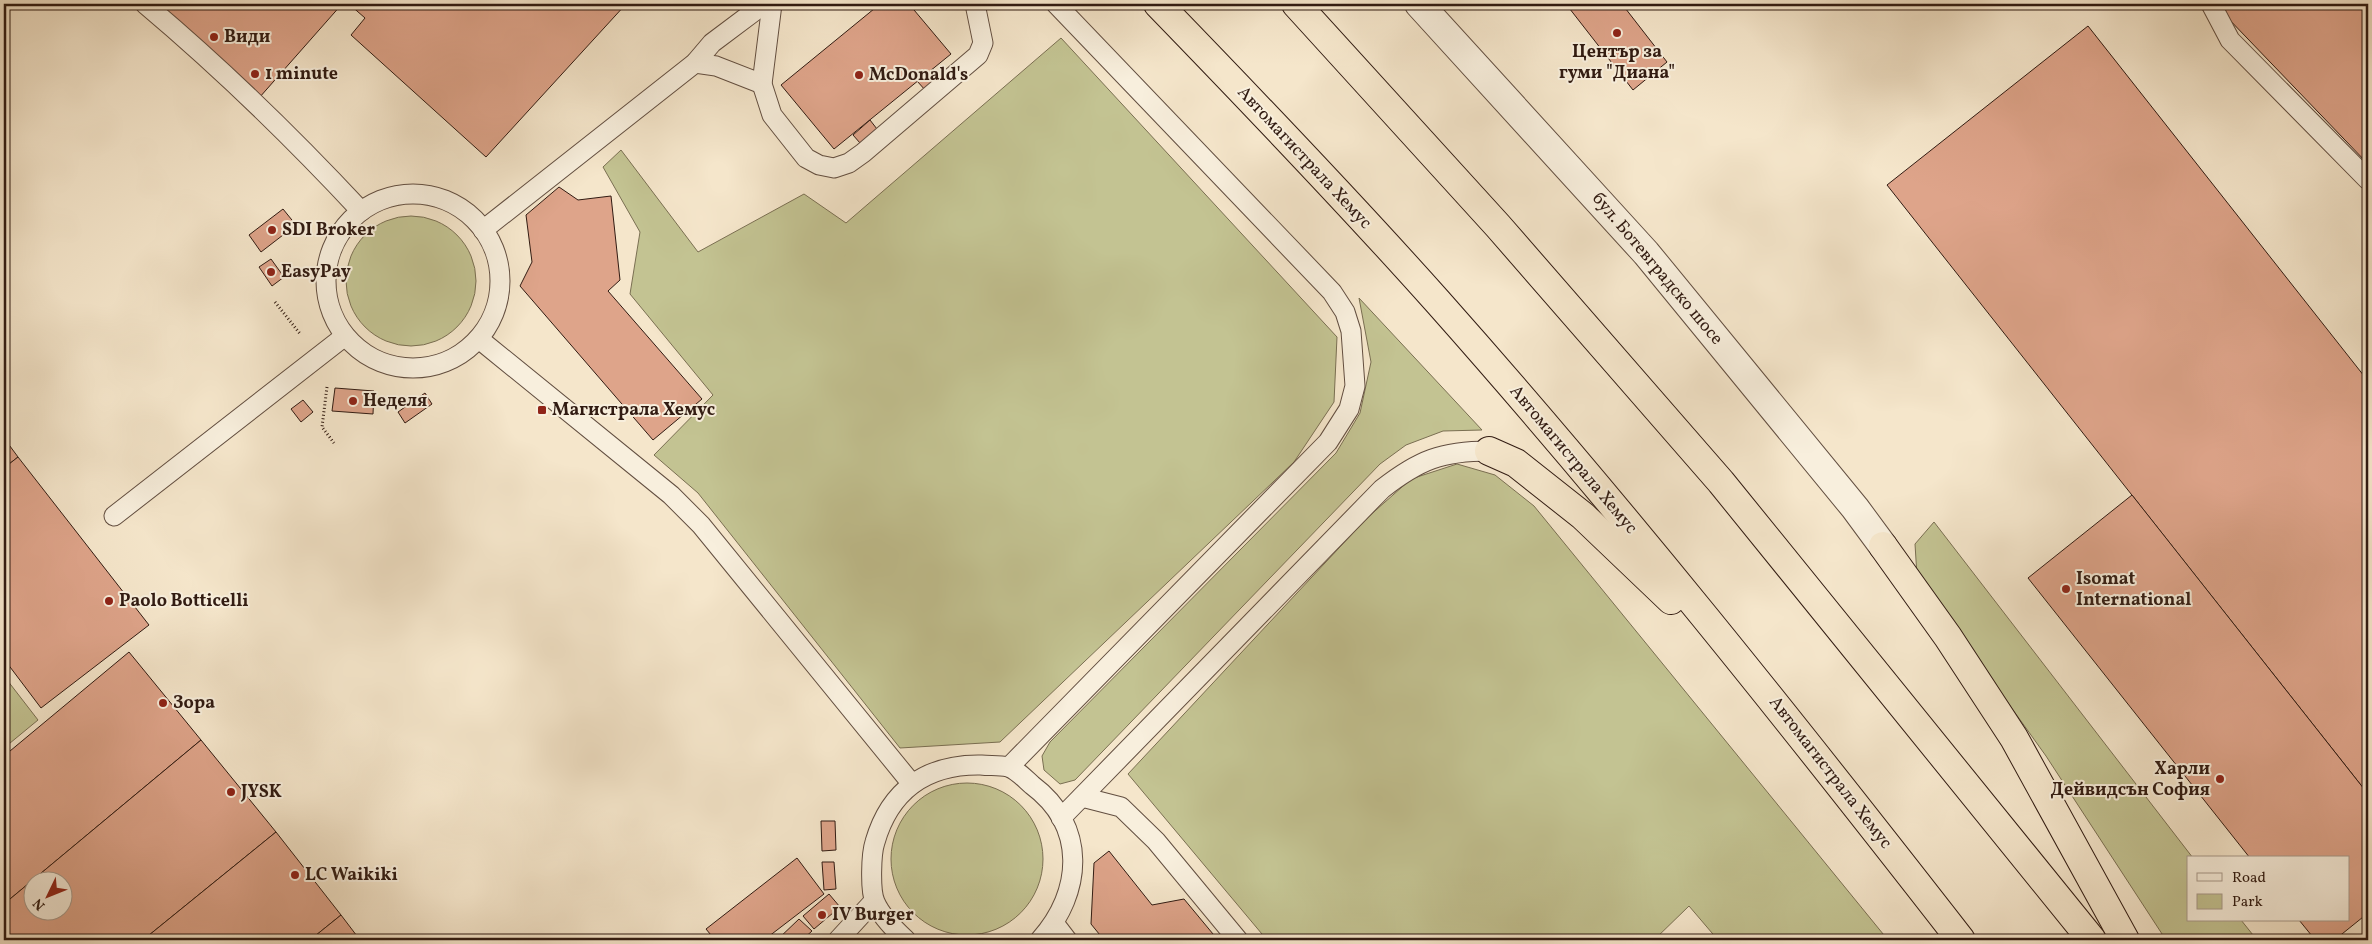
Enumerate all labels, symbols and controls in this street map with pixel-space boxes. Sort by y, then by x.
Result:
place label: Види [224,25,270,50]
marker: Център за гуми "Диана" [1611,27,1623,39]
marker: Види [208,31,220,43]
place label: Център за гуми "Диана" [1559,40,1675,86]
place label: 1 minute [265,62,338,87]
place label: McDonald's [869,63,968,88]
marker: 1 minute [249,68,261,80]
marker: McDonald's [853,69,865,81]
street label: Автомагистрала Хемус [1231,81,1377,235]
street label: бул. Ботевградско шосе [1586,187,1728,351]
place label: SDI Broker [282,218,375,243]
marker: SDI Broker [266,224,278,236]
place label: EasyPay [281,260,351,285]
marker: EasyPay [265,266,277,278]
street label: Автомагистрала Хемус [1503,380,1643,540]
place label: Неделя [363,389,427,414]
marker: Неделя [347,395,359,407]
place label: Магистрала Хемус [552,398,715,423]
marker: Магистрала Хемус [536,404,548,416]
place label: Isomat International [2076,567,2191,613]
marker: Isomat International [2060,583,2072,595]
place label: Paolo Botticelli [119,589,249,614]
marker: Paolo Botticelli [103,595,115,607]
place label: Зора [173,691,215,716]
street label: Автомагистрала Хемус [1762,691,1898,855]
marker: Зора [157,697,169,709]
place label: Харли Дейвидсън София [2050,757,2210,803]
marker: Харли Дейвидсън София [2214,773,2226,785]
place label: JYSK [240,780,282,805]
marker: JYSK [225,786,237,798]
legend [2187,856,2350,922]
place label: LC Waikiki [305,863,398,888]
text: Road [2232,868,2266,889]
marker: LC Waikiki [289,869,301,881]
north arrow [22,872,72,922]
text: Park [2232,892,2263,913]
text: N [29,894,50,914]
place label: IV Burger [832,903,914,928]
marker: IV Burger [816,909,828,921]

